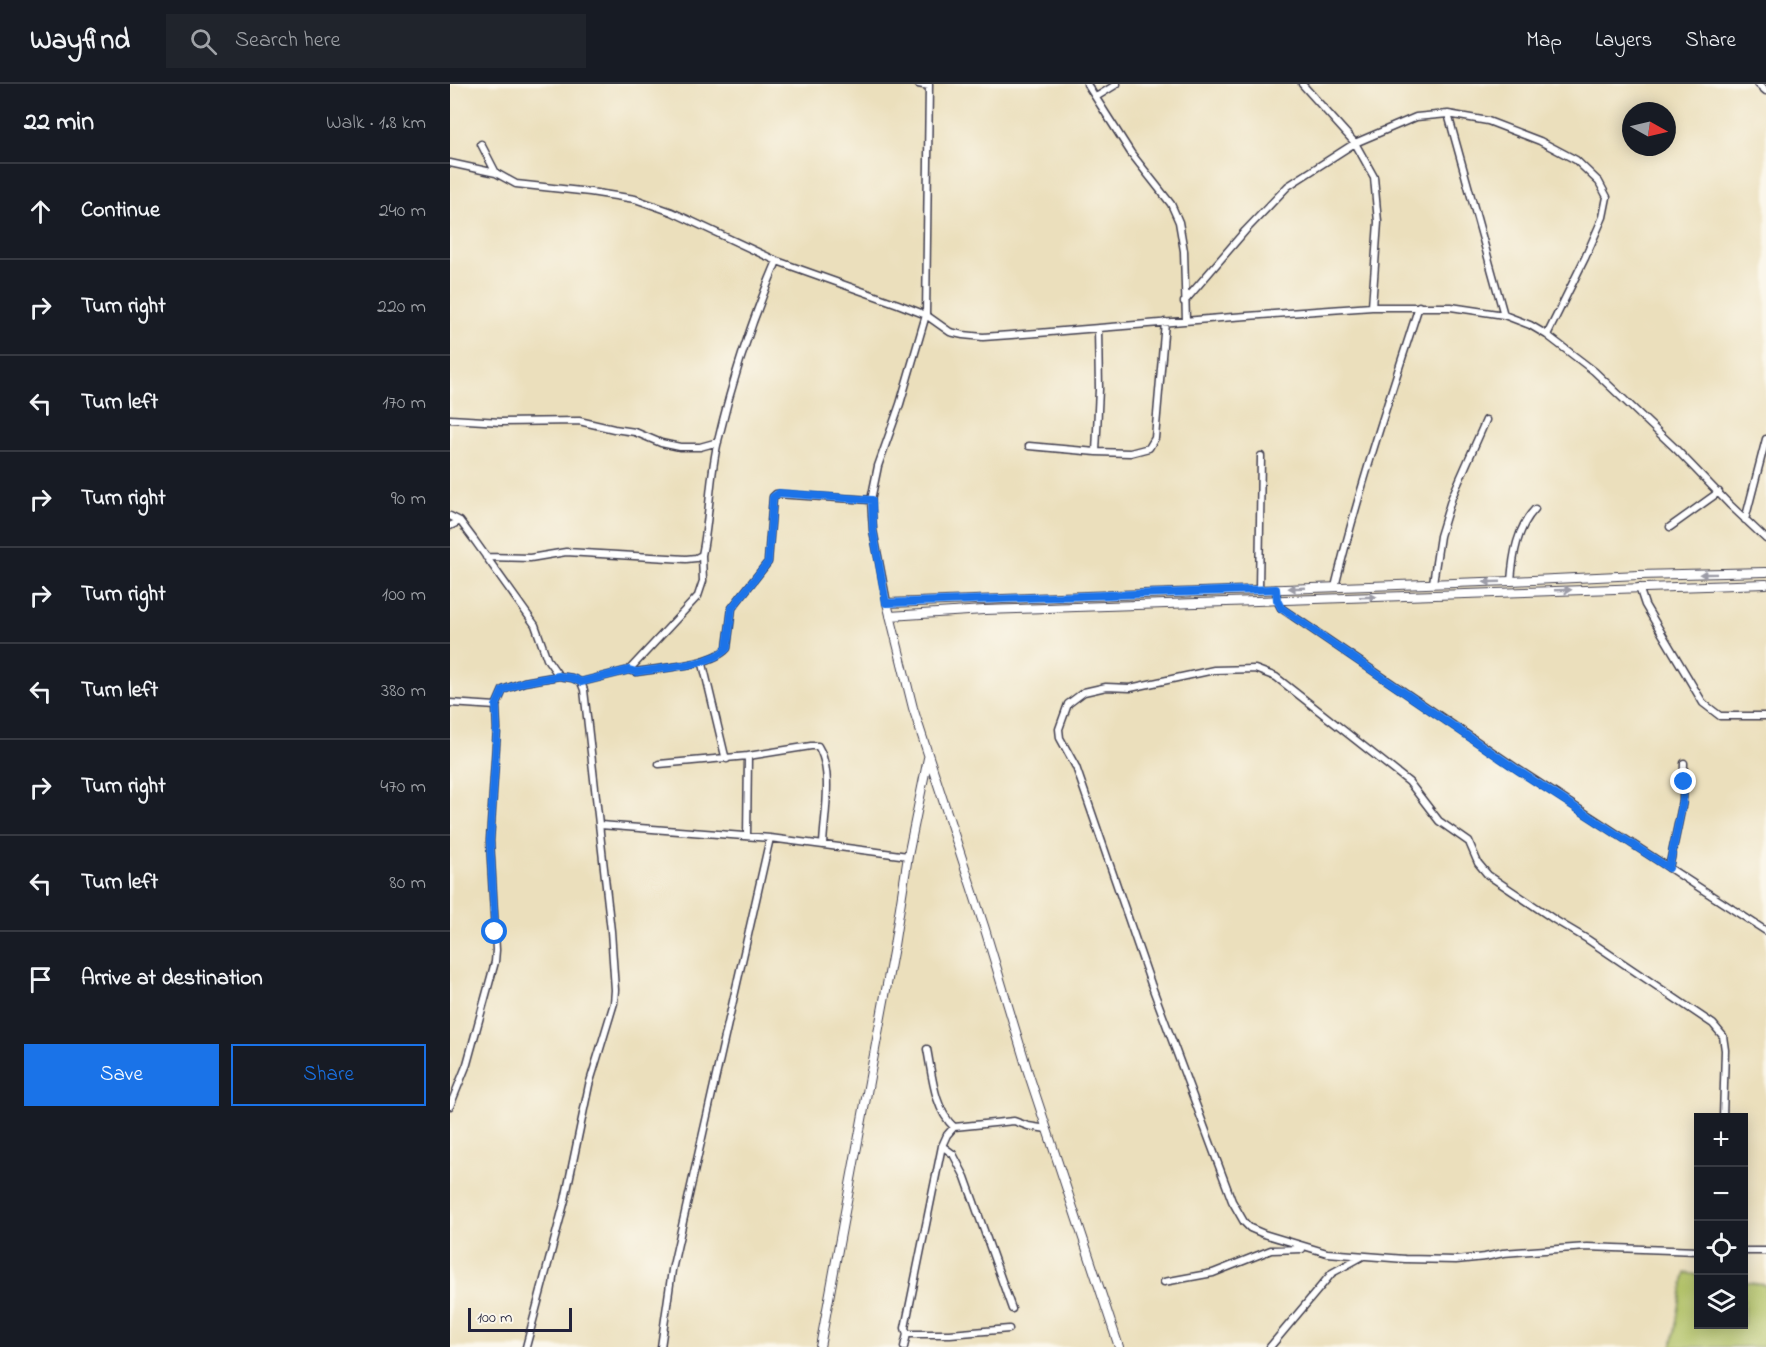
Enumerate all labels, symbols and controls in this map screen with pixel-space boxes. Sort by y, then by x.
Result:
search box [166,14,586,68]
text: Wayfind [30,21,130,62]
icon: search [187,25,220,58]
text: Search here [235,25,340,57]
text: Map [1526,26,1562,56]
text: Layers [1595,26,1652,56]
text: Share [1685,26,1736,56]
north arrow [1622,102,1676,156]
text: 22 min [24,104,94,142]
text: Walk · 1.8 km [326,109,426,138]
icon: ahead [24,195,57,228]
text: Continue [81,195,160,227]
text: 240 m [379,197,426,226]
icon: right [24,291,57,324]
text: Turn right [81,291,166,323]
text: 220 m [377,293,426,322]
icon: left [24,387,57,420]
text: Turn left [81,387,158,419]
text: 170 m [382,389,426,418]
icon: right [24,483,57,516]
text: Turn right [81,483,166,515]
text: 90 m [391,485,426,514]
one-way arrow [1698,569,1717,578]
one-way arrow [1482,577,1501,586]
icon: right [24,579,57,612]
text: Turn right [81,579,166,611]
text: 100 m [382,581,426,610]
one-way arrow [1287,584,1306,593]
one-way arrow [1553,585,1572,594]
one-way arrow [1358,592,1377,601]
icon: left [24,675,57,708]
text: Turn left [81,675,158,707]
text: 380 m [381,677,426,706]
route end [1670,768,1696,794]
icon: right [24,771,57,804]
text: Turn right [81,771,166,803]
text: 470 m [380,773,426,802]
icon: left [24,867,57,900]
text: Turn left [81,867,158,899]
text: 80 m [389,869,426,898]
route start [481,918,507,944]
icon: arrive [24,963,57,996]
text: Arrive at destination [81,963,263,995]
button: Save [24,1044,219,1106]
button: Share [231,1044,426,1106]
map controls [1694,1113,1748,1329]
button: + [1694,1113,1748,1167]
button: − [1694,1167,1748,1221]
button: locate [1694,1221,1748,1275]
button: layers [1694,1275,1748,1329]
scale bar [468,1305,572,1332]
text: 100 m [477,1306,512,1330]

